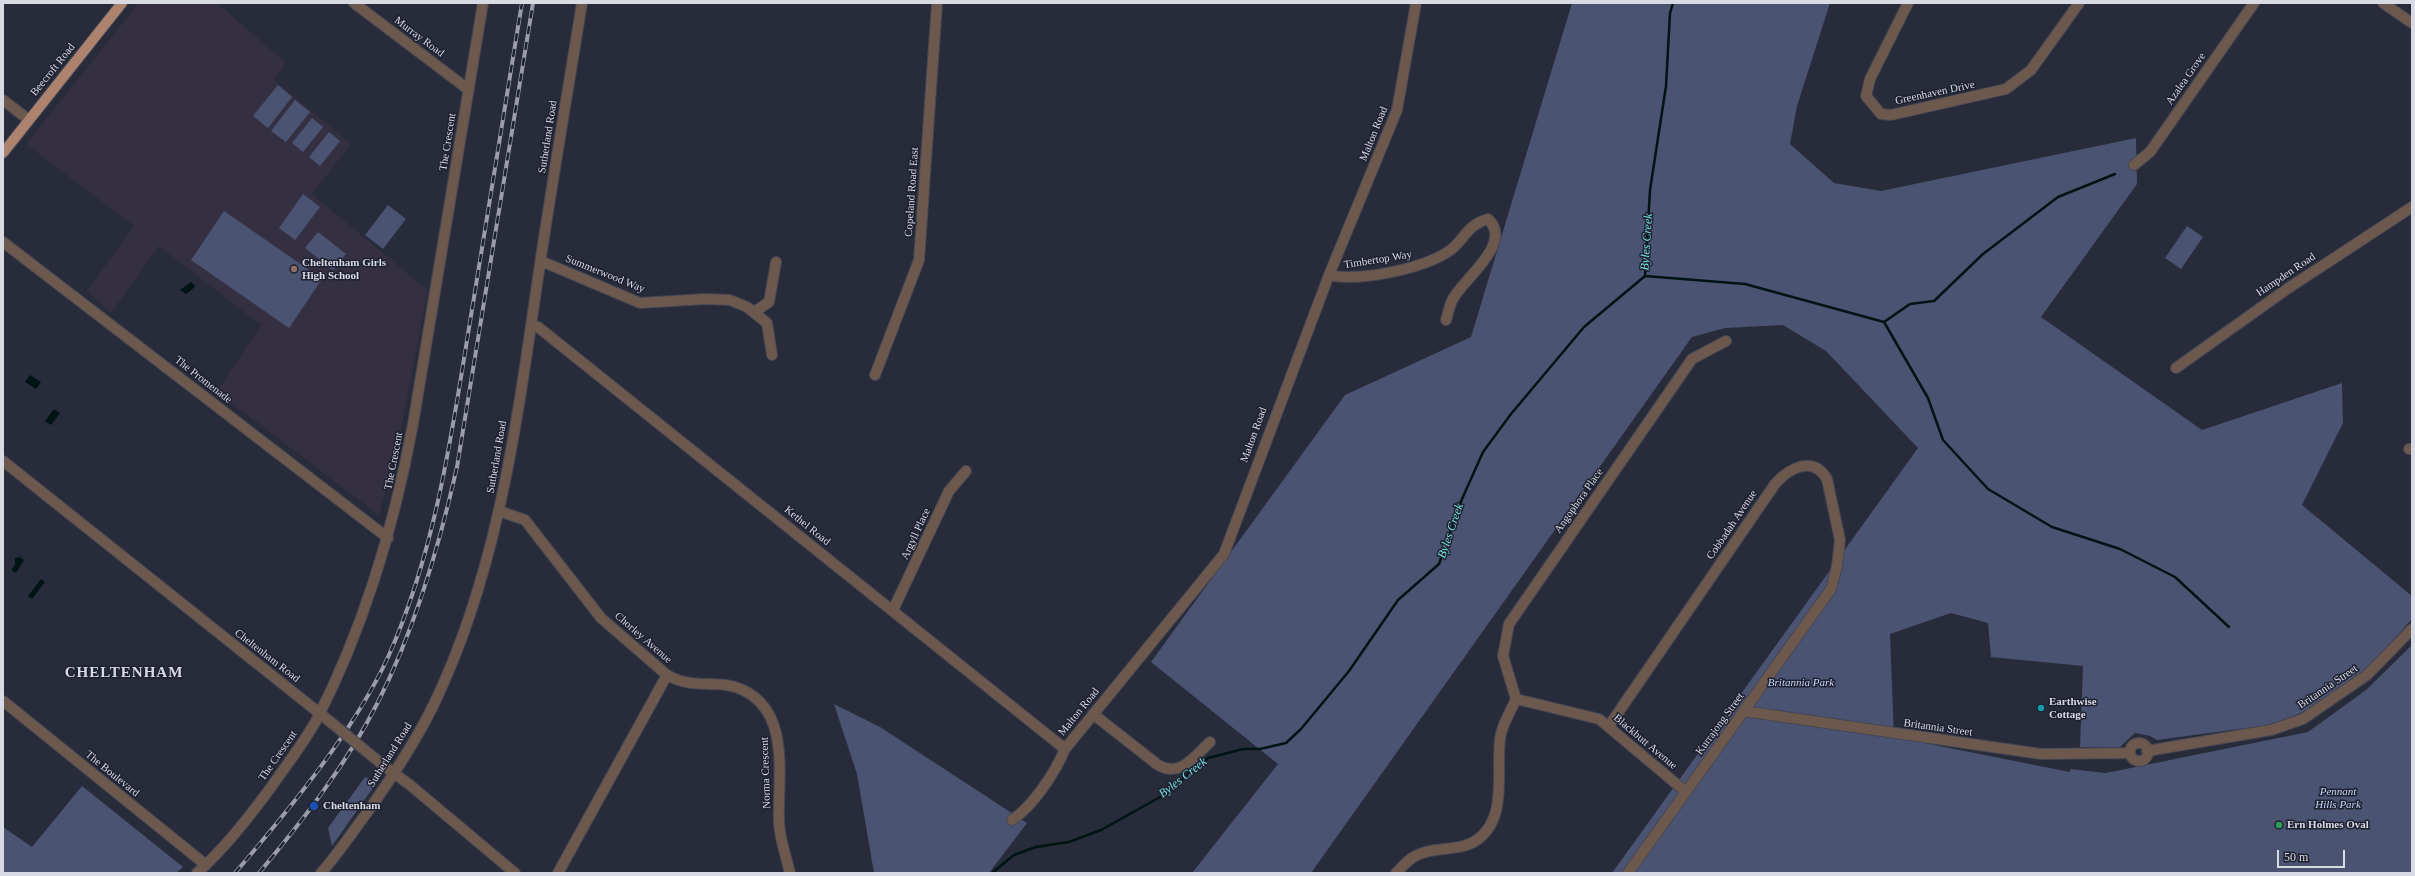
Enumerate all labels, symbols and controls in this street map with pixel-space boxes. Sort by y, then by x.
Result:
street label: Murray Road [391,14,447,60]
street label: Beecroft Road [28,41,78,99]
street label: Azalea Grove [2163,50,2209,108]
street label: Greenhaven Drive [1894,78,1976,108]
street label: Sutherland Road [536,100,560,174]
street label: Malton Road [1357,105,1391,163]
street label: The Crescent [437,112,459,172]
street label: Copeland Road East [902,147,922,237]
water label: Byles Creek [1638,213,1656,271]
street label: Timbertop Way [1343,248,1413,272]
street label: Hampden Road [2254,250,2318,300]
street label: Summerwood Way [563,252,647,296]
place label: Cheltenham Girls High School [302,256,386,282]
marker: Cheltenham Girls High School [289,264,299,274]
street label: The Promenade [172,353,234,407]
street label: Malton Road [1238,406,1270,464]
street label: Sutherland Road [484,420,510,494]
street label: The Crescent [382,431,406,491]
street label: Angophora Place [1552,466,1606,536]
street label: Cobbadah Avenue [1704,488,1760,562]
water label: Byles Creek [1435,502,1467,560]
street label: Kethel Road [781,503,833,549]
street label: Argyll Place [898,506,934,562]
street label: Chorley Avenue [612,610,674,666]
street label: Cheltenham Road [232,626,302,686]
street label: Britannia Street [2296,662,2360,712]
district label: CHELTENHAM [65,664,183,682]
park label: Britannia Park [1768,676,1834,690]
street label: Malton Road [1056,685,1102,739]
street label: Kurrajong Street [1693,690,1747,758]
place label: Earthwise Cottage [2049,695,2097,721]
marker: Earthwise Cottage [2036,703,2046,713]
street label: Blackbutt Avenue [1611,712,1679,772]
street label: Britannia Street [1903,717,1973,739]
street label: Sutherland Road [365,720,415,790]
street label: The Crescent [256,728,300,784]
street label: Norma Crescent [758,737,774,809]
street label: The Boulevard [82,748,142,800]
water label: Byles Creek [1156,755,1210,801]
park label: Pennant Hills Park [2315,785,2361,811]
place label: Cheltenham [323,799,380,813]
marker: Cheltenham [308,800,320,812]
place label: Ern Holmes Oval [2287,818,2369,832]
marker: Ern Holmes Oval [2274,820,2284,830]
scale bar [2279,842,2347,868]
text: 50 m [2284,850,2308,864]

